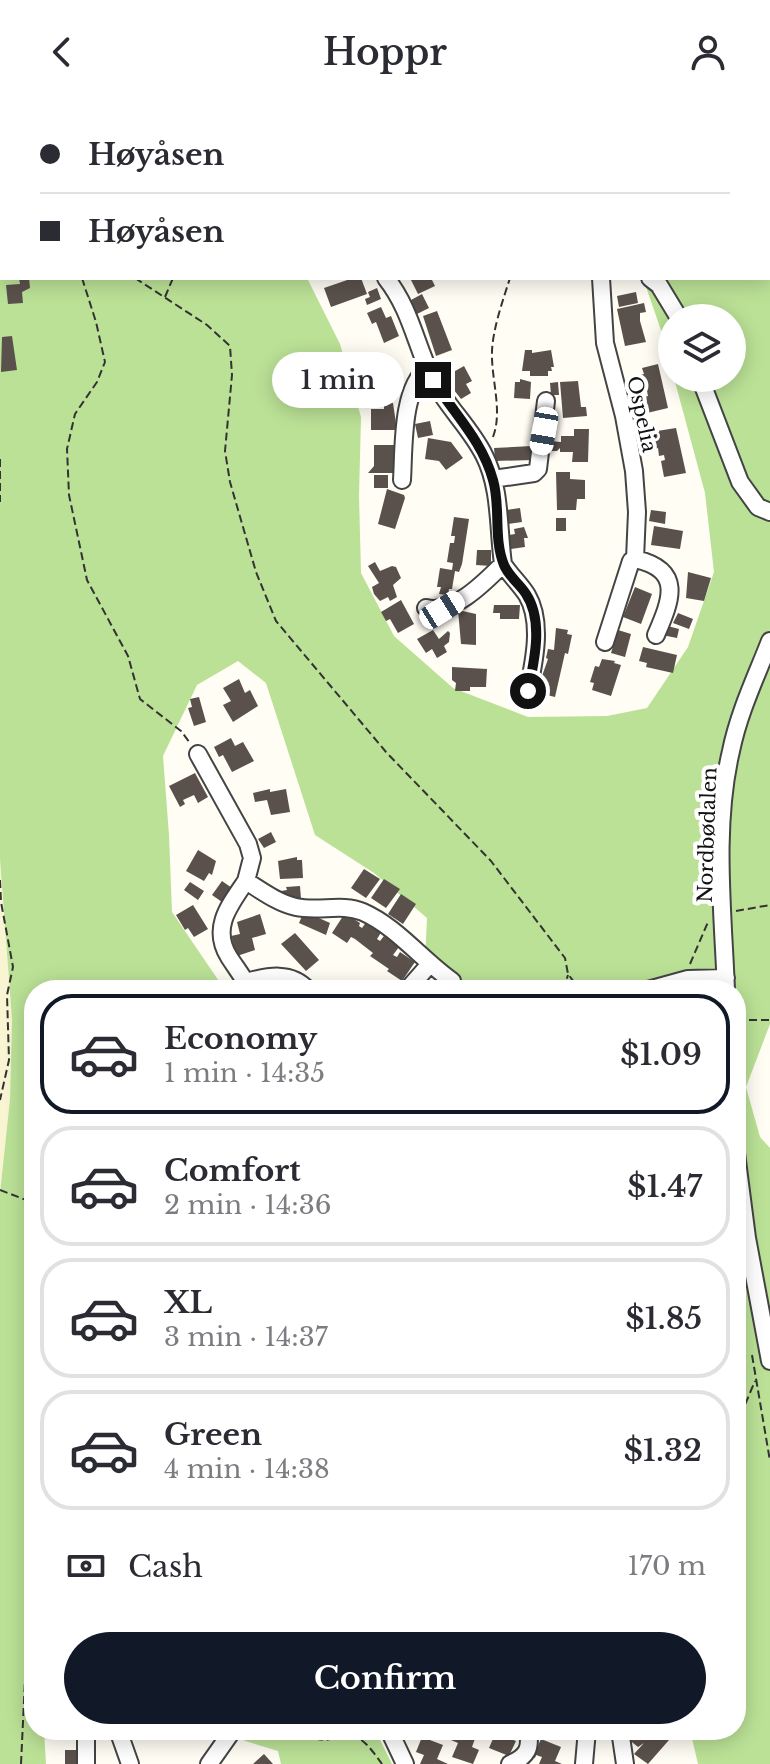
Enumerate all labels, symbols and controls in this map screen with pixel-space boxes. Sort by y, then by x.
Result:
icon: back [40,30,84,74]
text: Hoppr [323,30,447,75]
icon: person [686,30,730,74]
text: Høyåsen [88,136,224,173]
text: Høyåsen [88,213,224,250]
map controls [658,304,746,392]
button: layers [658,304,746,392]
callout: 1 min [273,352,405,408]
route end [415,362,451,398]
text: 1 min [301,364,375,396]
street label: Ospelia [622,374,662,455]
car [528,405,560,457]
car [415,587,469,633]
route start [510,673,546,709]
street label: Nordbødalen [693,766,721,903]
icon: car [68,1018,140,1090]
text: Economy [164,1020,317,1057]
text: $1.09 [620,1036,702,1073]
text: 1 min · 14:35 [164,1057,325,1089]
icon: car [68,1150,140,1222]
text: Comfort [164,1152,301,1189]
text: $1.47 [627,1168,702,1205]
text: 2 min · 14:36 [164,1189,331,1221]
icon: car [68,1282,140,1354]
text: XL [164,1284,212,1321]
text: $1.85 [626,1300,702,1337]
text: 3 min · 14:37 [164,1321,328,1353]
icon: car [68,1414,140,1486]
text: Green [164,1416,262,1453]
text: $1.32 [624,1432,702,1469]
text: 4 min · 14:38 [164,1453,330,1485]
icon: cash [64,1544,108,1588]
text: Cash [128,1548,203,1585]
text: 170 m [627,1550,706,1582]
button: Confirm [64,1632,706,1724]

